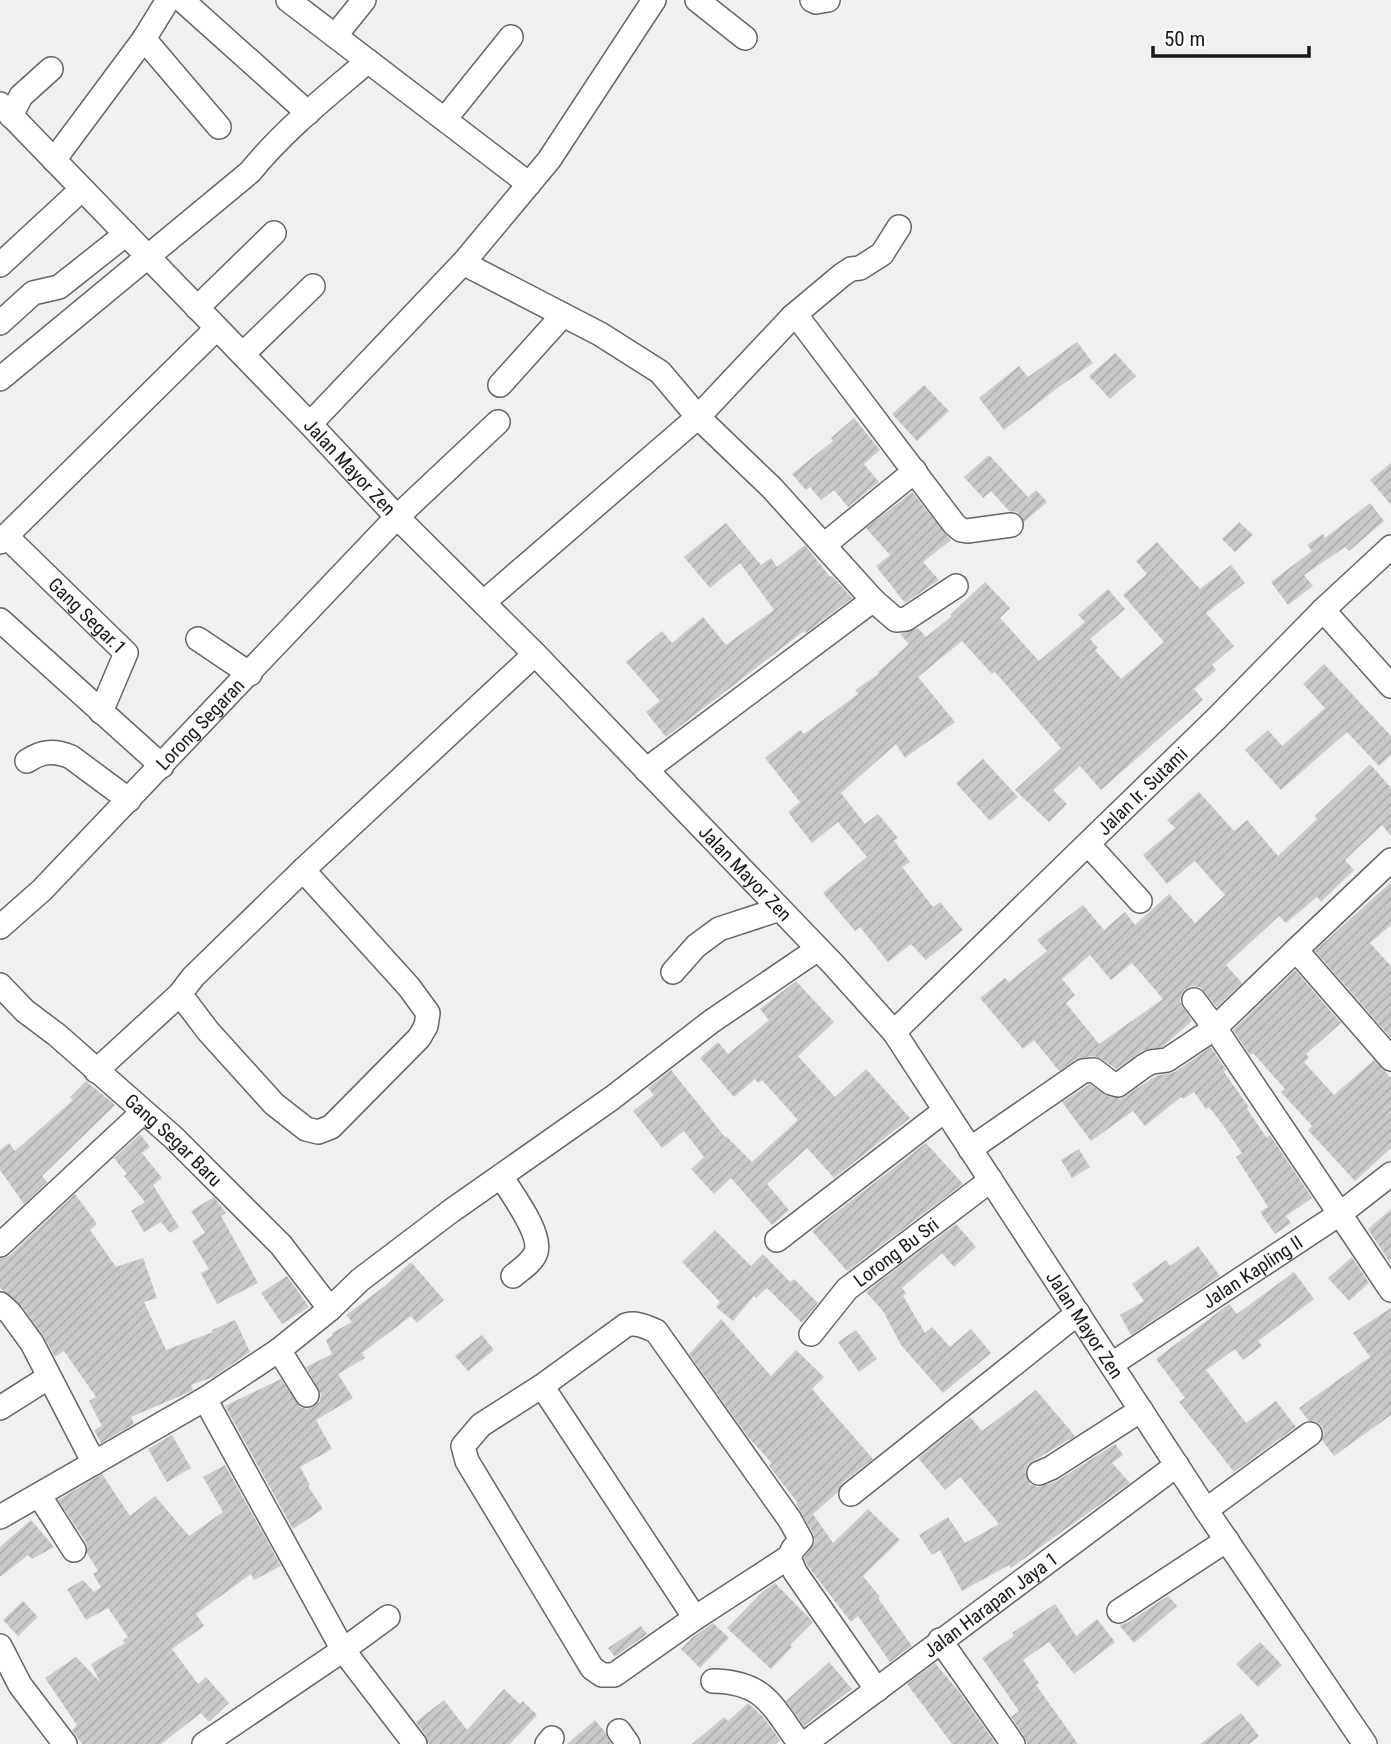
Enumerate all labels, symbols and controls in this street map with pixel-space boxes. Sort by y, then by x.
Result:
scale bar [1153,14,1309,58]
text: 50 m [1164,27,1205,51]
street label: Jalan Mayor Zen [299,414,401,520]
street label: Gang Segar.1 [44,573,131,659]
street label: Lorong Segaran [151,674,249,775]
street label: Jalan Ir. Sutami [1092,742,1192,840]
street label: Jalan Mayor Zen [694,820,797,926]
street label: Gang Segar Baru [120,1089,227,1191]
street label: Lorong Bu Sri [849,1212,943,1292]
street label: Jalan Kapling II [1198,1230,1307,1313]
street label: Jalan Mayor Zen [1041,1266,1128,1383]
street label: Jalan Harapan Jaya 1 [919,1547,1062,1662]

